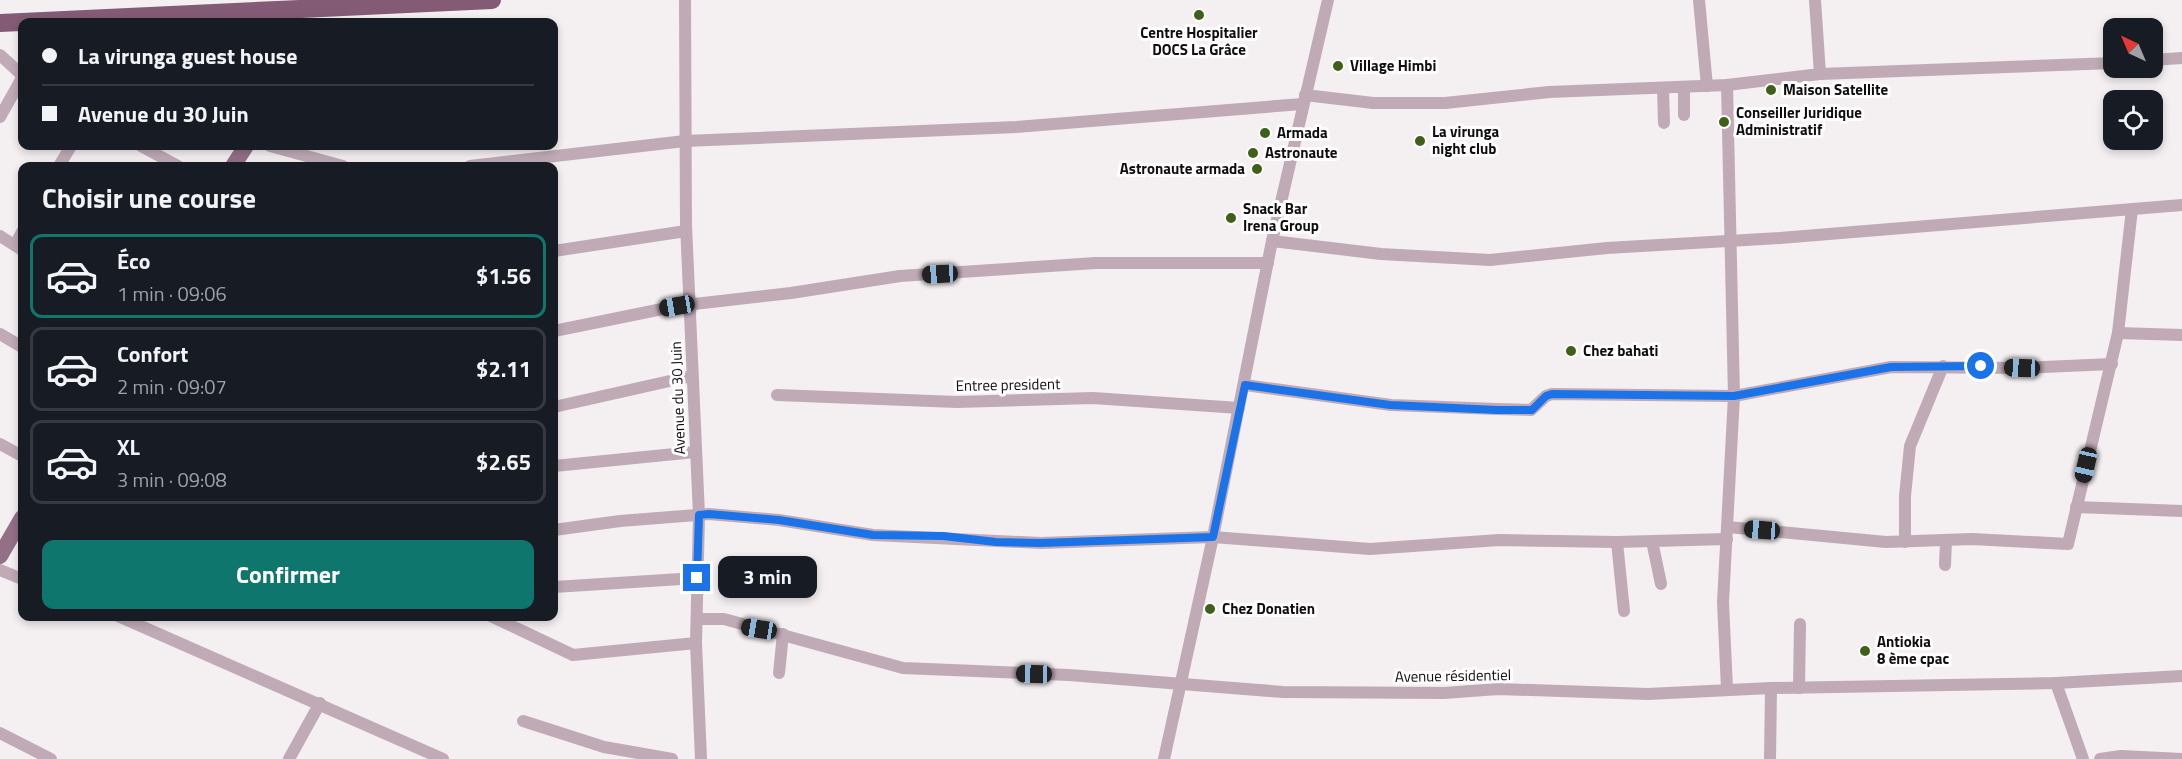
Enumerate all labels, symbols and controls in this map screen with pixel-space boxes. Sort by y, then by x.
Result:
marker: Centre Hospitalier DOCS La Grâce [1192,8,1206,22]
north arrow [2103,18,2163,78]
map controls [2103,18,2163,150]
place label: Centre Hospitalier DOCS La Grâce [1140,21,1258,61]
text: La virunga guest house [78,39,297,73]
place label: Village Himbi [1350,54,1436,77]
marker: Village Himbi [1331,59,1345,73]
place label: Maison Satellite [1783,78,1888,101]
marker: Maison Satellite [1764,83,1778,97]
button: locate [2103,90,2163,150]
text: Avenue du 30 Juin [78,97,249,131]
place label: Conseiller Juridique Administratif [1736,101,1862,141]
marker: Conseiller Juridique Administratif [1717,115,1731,129]
place label: La virunga night club [1432,120,1500,160]
place label: Armada [1277,121,1328,144]
marker: Armada [1258,126,1272,140]
marker: La virunga night club [1413,134,1427,148]
place label: Astronaute [1265,141,1338,164]
marker: Astronaute [1246,146,1260,160]
place label: Astronaute armada [1120,157,1245,180]
marker: Astronaute armada [1250,162,1264,176]
text: Choisir une course [42,177,256,218]
place label: Snack Bar Irena Group [1243,197,1319,237]
marker: Snack Bar Irena Group [1224,211,1238,225]
text: Éco [117,244,150,278]
icon: car [45,249,99,303]
text: $1.56 [476,259,531,293]
car [922,264,958,284]
text: 1 min · 09:06 [117,278,227,309]
car [658,294,696,318]
text: Confort [117,337,188,371]
place label: Chez bahati [1583,339,1658,362]
street label: Avenue du 30 Juin [664,341,691,455]
icon: car [45,342,99,396]
marker: Chez bahati [1564,344,1578,358]
text: $2.11 [476,352,531,386]
route start [1967,352,1994,379]
car [2004,358,2040,378]
text: 2 min · 09:07 [117,371,227,402]
street label: Entree president [955,372,1061,397]
text: XL [117,430,140,464]
icon: car [45,435,99,489]
text: $2.65 [476,445,531,479]
car [2073,445,2099,485]
text: 3 min · 09:08 [117,464,227,495]
car [1743,520,1781,540]
button: Confirmer [42,540,534,609]
callout: 3 min [718,557,817,599]
text: 3 min [743,561,792,592]
route end [683,564,710,591]
place label: Chez Donatien [1222,597,1315,620]
marker: Chez Donatien [1203,602,1217,616]
car [740,617,778,641]
place label: Antiokia 8 ème cpac [1877,630,1949,670]
marker: Antiokia 8 ème cpac [1858,644,1872,658]
street label: Avenue résidentiel [1395,663,1511,688]
car [1016,665,1052,683]

